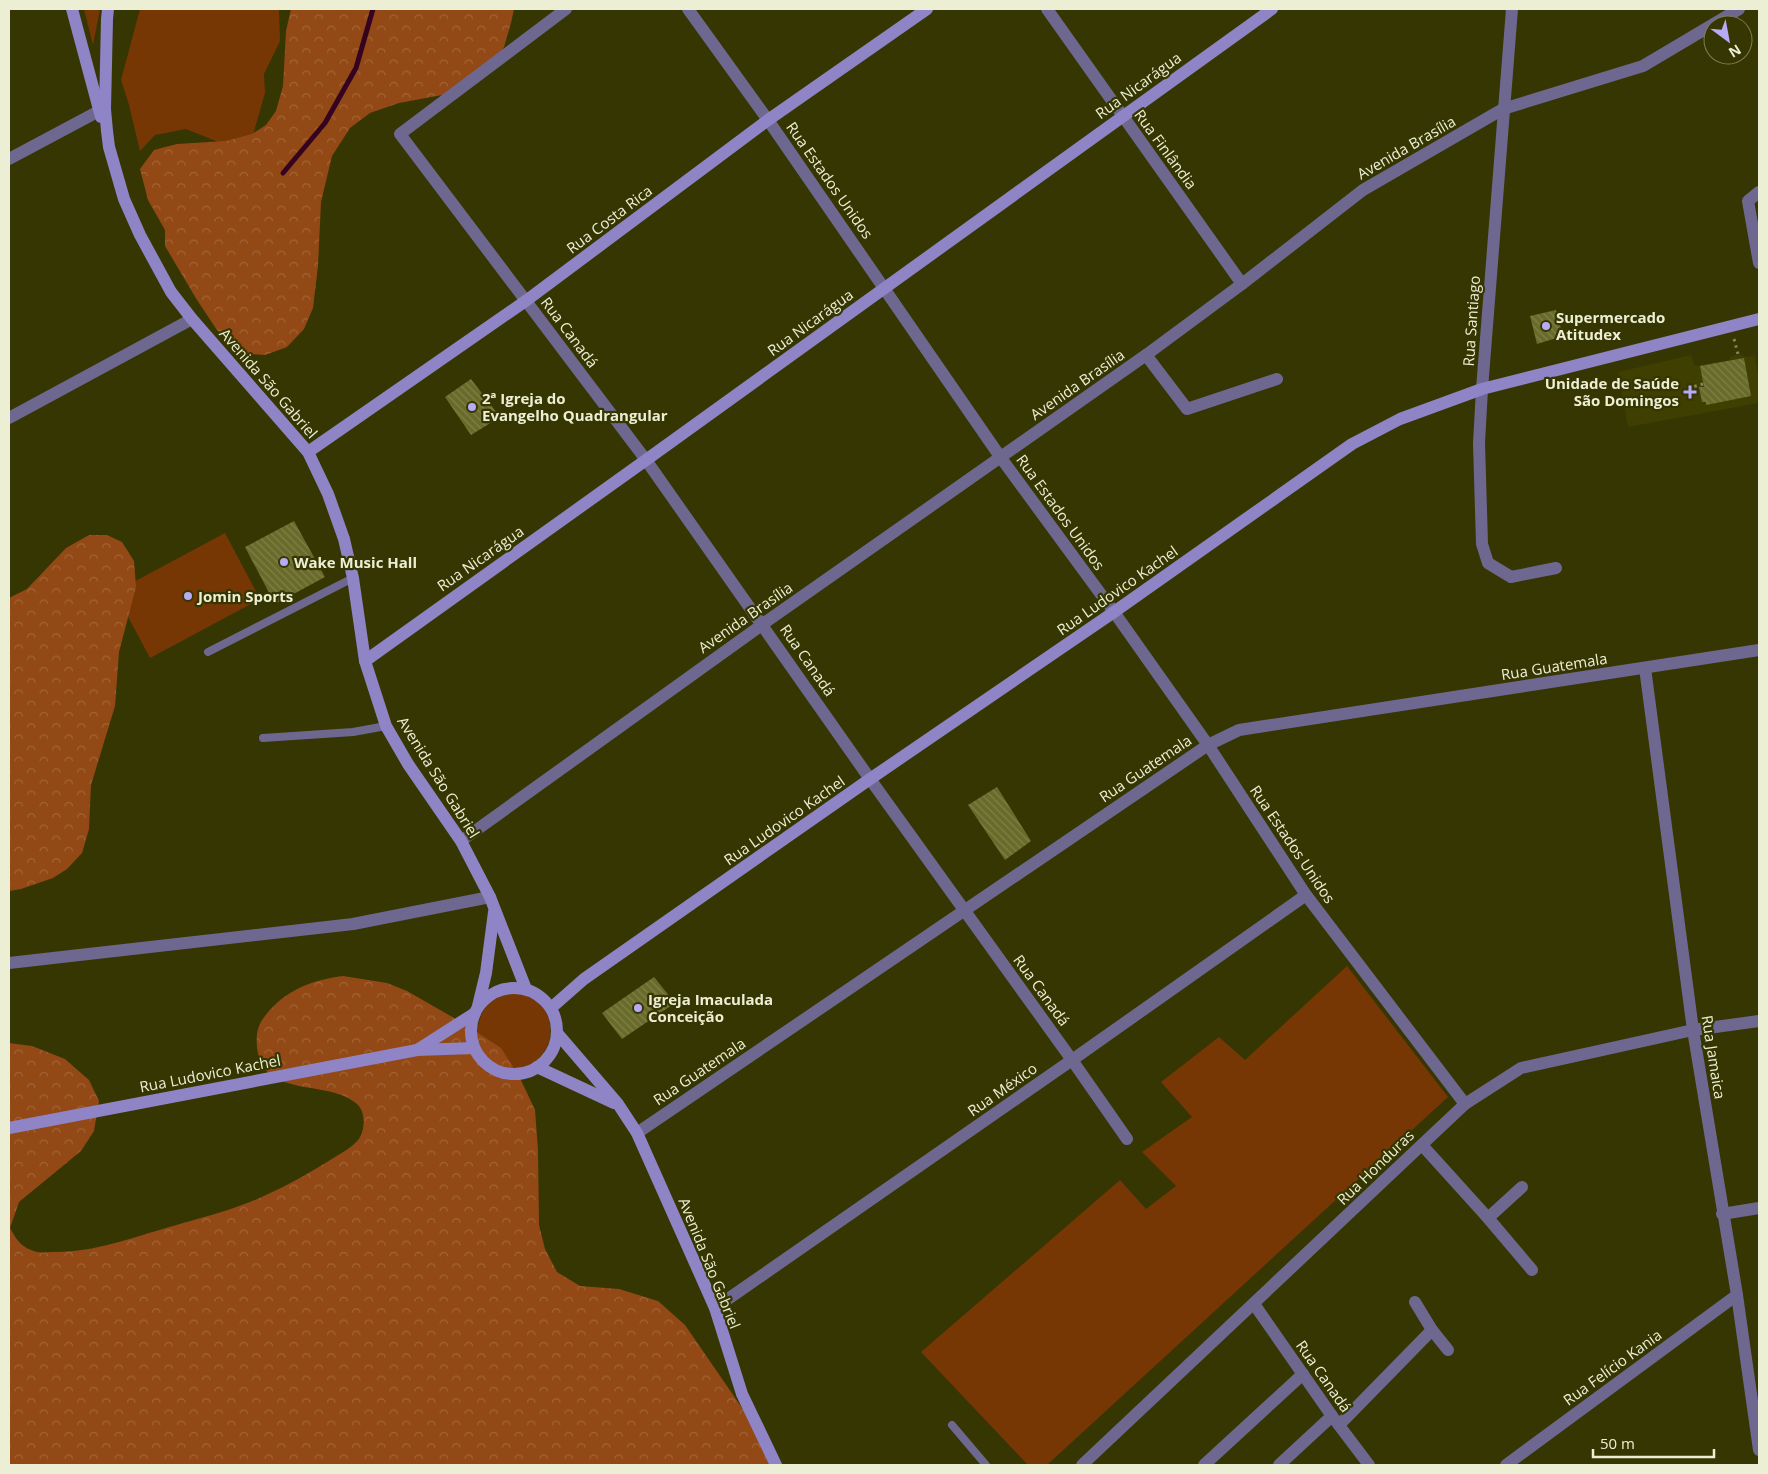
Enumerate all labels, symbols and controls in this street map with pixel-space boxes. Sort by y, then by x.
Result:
north arrow [1703,15,1753,65]
text: N [1725,40,1745,63]
street label: Rua Nicarágua [1091,47,1185,123]
street label: Rua Finlândia [1130,105,1202,193]
street label: Avenida Brasília [1353,111,1459,183]
street label: Rua Estados Unidos [782,118,878,242]
street label: Rua Costa Rica [562,180,656,258]
street label: Rua Santiago [1458,275,1484,367]
street label: Rua Nicarágua [763,284,857,360]
street label: Rua Canadá [537,293,603,371]
place label: Supermercado Atitudex [1556,307,1665,344]
marker: Supermercado Atitudex [1540,320,1552,332]
street label: Avenida São Gabriel [216,324,322,442]
street label: Avenida Brasília [1026,344,1128,424]
place label: Unidade de Saúde São Domingos [1545,373,1679,410]
marker: Unidade de Saúde São Domingos [1683,385,1697,399]
place label: 2ª Igreja do Evangelho Quadrangular [482,388,668,425]
marker: 2ª Igreja do Evangelho Quadrangular [466,401,478,413]
street label: Rua Estados Unidos [1012,450,1110,574]
street label: Rua Nicarágua [433,521,527,595]
street label: Rua Ludovico Kachel [1053,541,1181,639]
place label: Wake Music Hall [294,552,417,572]
marker: Wake Music Hall [278,556,290,568]
street label: Avenida Brasília [694,577,796,657]
place label: Jomin Sports [196,586,293,606]
marker: Jomin Sports [182,590,194,602]
street label: Rua Canadá [776,620,840,700]
street label: Rua Guatemala [1499,648,1609,684]
street label: Avenida São Gabriel [393,712,485,842]
street label: Rua Guatemala [1095,730,1195,806]
street label: Rua Ludovico Kachel [720,771,848,869]
street label: Rua Estados Unidos [1246,781,1340,907]
street label: Rua Canadá [1009,950,1075,1030]
place label: Igreja Imaculada Conceição [648,989,773,1026]
marker: Igreja Imaculada Conceição [632,1002,644,1014]
street label: Rua Jamaica [1698,1014,1730,1100]
street label: Rua Guatemala [649,1033,749,1109]
street label: Rua Ludovico Kachel [138,1050,282,1096]
street label: Rua México [963,1058,1041,1120]
street label: Rua Honduras [1332,1125,1418,1209]
street label: Avenida São Gabriel [675,1194,745,1332]
street label: Rua Felício Kania [1559,1324,1665,1410]
street label: Rua Canadá [1292,1336,1356,1416]
scale bar [1593,1426,1714,1458]
text: 50 m [1600,1433,1635,1453]

